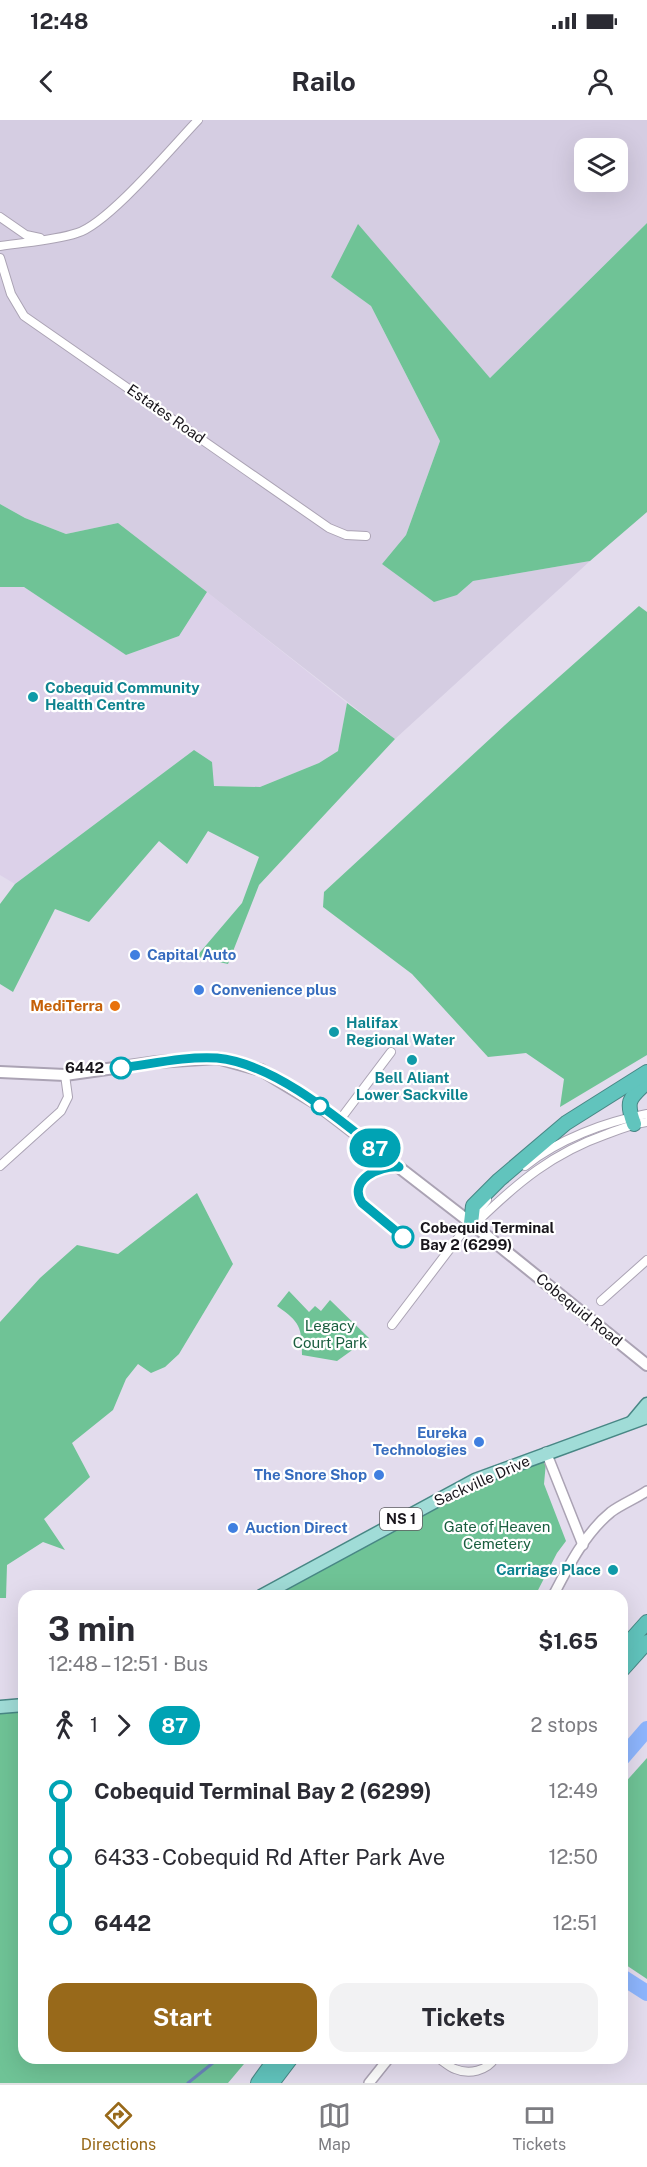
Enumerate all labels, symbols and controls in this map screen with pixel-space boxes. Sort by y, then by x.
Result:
text: 12:48 [30,8,88,34]
icon: back [30,65,63,98]
text: Railo [291,65,356,97]
icon: person [584,65,617,98]
map controls [574,138,628,192]
button: layers [574,138,628,192]
street label: Estates Road [124,380,208,447]
place label: Cobequid Community Health Centre [45,679,200,713]
marker: Cobequid Community Health Centre [26,690,40,704]
place label: Capital Auto [147,946,237,963]
marker: Capital Auto [128,948,142,962]
place label: Convenience plus [211,981,337,998]
marker: Convenience plus [192,983,206,997]
place label: MediTerra [30,997,103,1014]
marker: MediTerra [108,999,122,1013]
place label: Halifax Regional Water [346,1014,455,1048]
marker: Halifax Regional Water [327,1025,341,1039]
marker: Bell Aliant Lower Sackville [405,1053,419,1067]
marker: 6442 [110,1057,132,1079]
place label: 6442 [65,1059,104,1076]
place label: Bell Aliant Lower Sackville [356,1069,468,1103]
unlabelled marker [311,1097,329,1115]
line badge: 87 [348,1128,402,1168]
text: 87 [362,1136,388,1161]
place label: Cobequid Terminal Bay 2 (6299) [420,1219,555,1253]
marker: Cobequid Terminal Bay 2 (6299) [392,1226,414,1248]
street label: Cobequid Road [533,1270,626,1350]
park label: Legacy Court Park [293,1317,367,1351]
place label: Eureka Technologies [373,1424,467,1458]
marker: Eureka Technologies [472,1435,486,1449]
street label: Sackville Drive [431,1452,532,1509]
place label: The Snore Shop [254,1466,367,1483]
marker: The Snore Shop [372,1468,386,1482]
road number: NS 1 [380,1508,422,1530]
park label: Gate of Heaven Cemetery [444,1518,550,1552]
place label: Auction Direct [245,1519,348,1536]
marker: Auction Direct [226,1521,240,1535]
place label: Carriage Place [496,1561,601,1578]
marker: Carriage Place [606,1563,620,1577]
text: 3 min [48,1610,135,1648]
text: $1.65 [538,1628,598,1654]
text: 12:48 – 12:51 · Bus [48,1652,208,1676]
icon: walk [48,1709,81,1742]
icon: forward [107,1709,140,1742]
text: 1 [90,1713,98,1737]
text: 87 [161,1713,188,1738]
text: 2 stops [531,1713,598,1737]
text: Cobequid Terminal Bay 2 (6299) [94,1778,432,1804]
text: 12:49 [549,1779,598,1803]
text: 6433 - Cobequid Rd After Park Ave [94,1844,445,1870]
text: 12:50 [548,1845,598,1869]
text: 6442 [94,1910,151,1936]
text: 12:51 [552,1911,598,1935]
button: Start [48,1983,317,2052]
button: Tickets [329,1983,598,2052]
tab: Directions [81,2099,156,2154]
tab: Map [318,2099,351,2154]
tab: Tickets [512,2099,566,2154]

